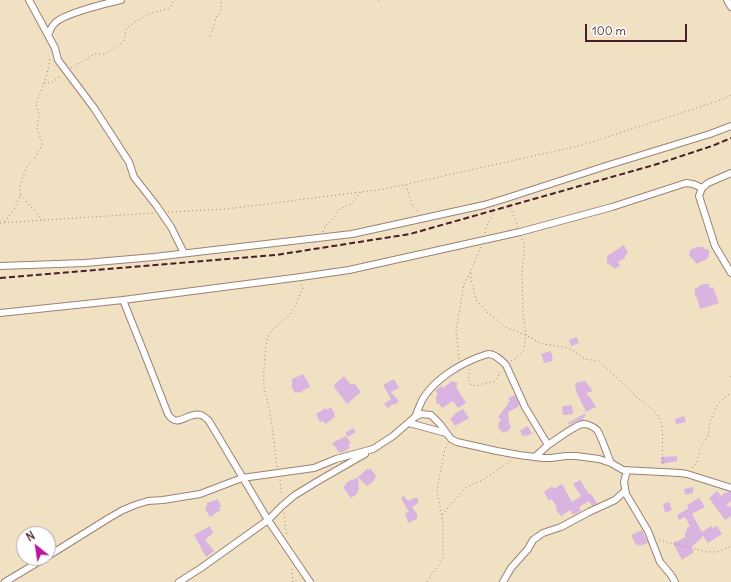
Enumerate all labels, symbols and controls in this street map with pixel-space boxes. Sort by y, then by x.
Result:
scale bar [587,16,689,42]
text: 100 m [592,23,626,38]
north arrow [16,526,56,566]
text: N [24,529,37,544]

